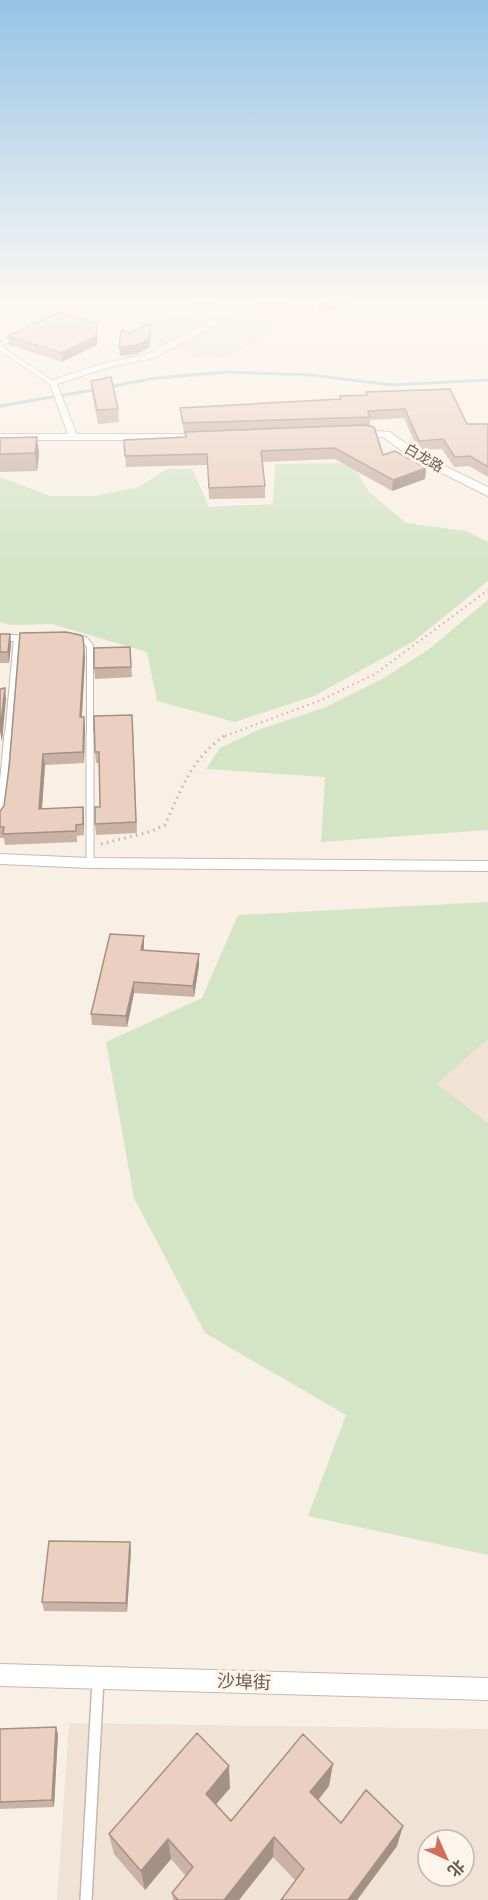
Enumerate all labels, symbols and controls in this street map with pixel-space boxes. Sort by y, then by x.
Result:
street label: 白龙路 [402,440,446,476]
street label: 沙埠街 [217,1670,271,1694]
north arrow [416,1828,476,1888]
text: 北 [444,1856,469,1881]

